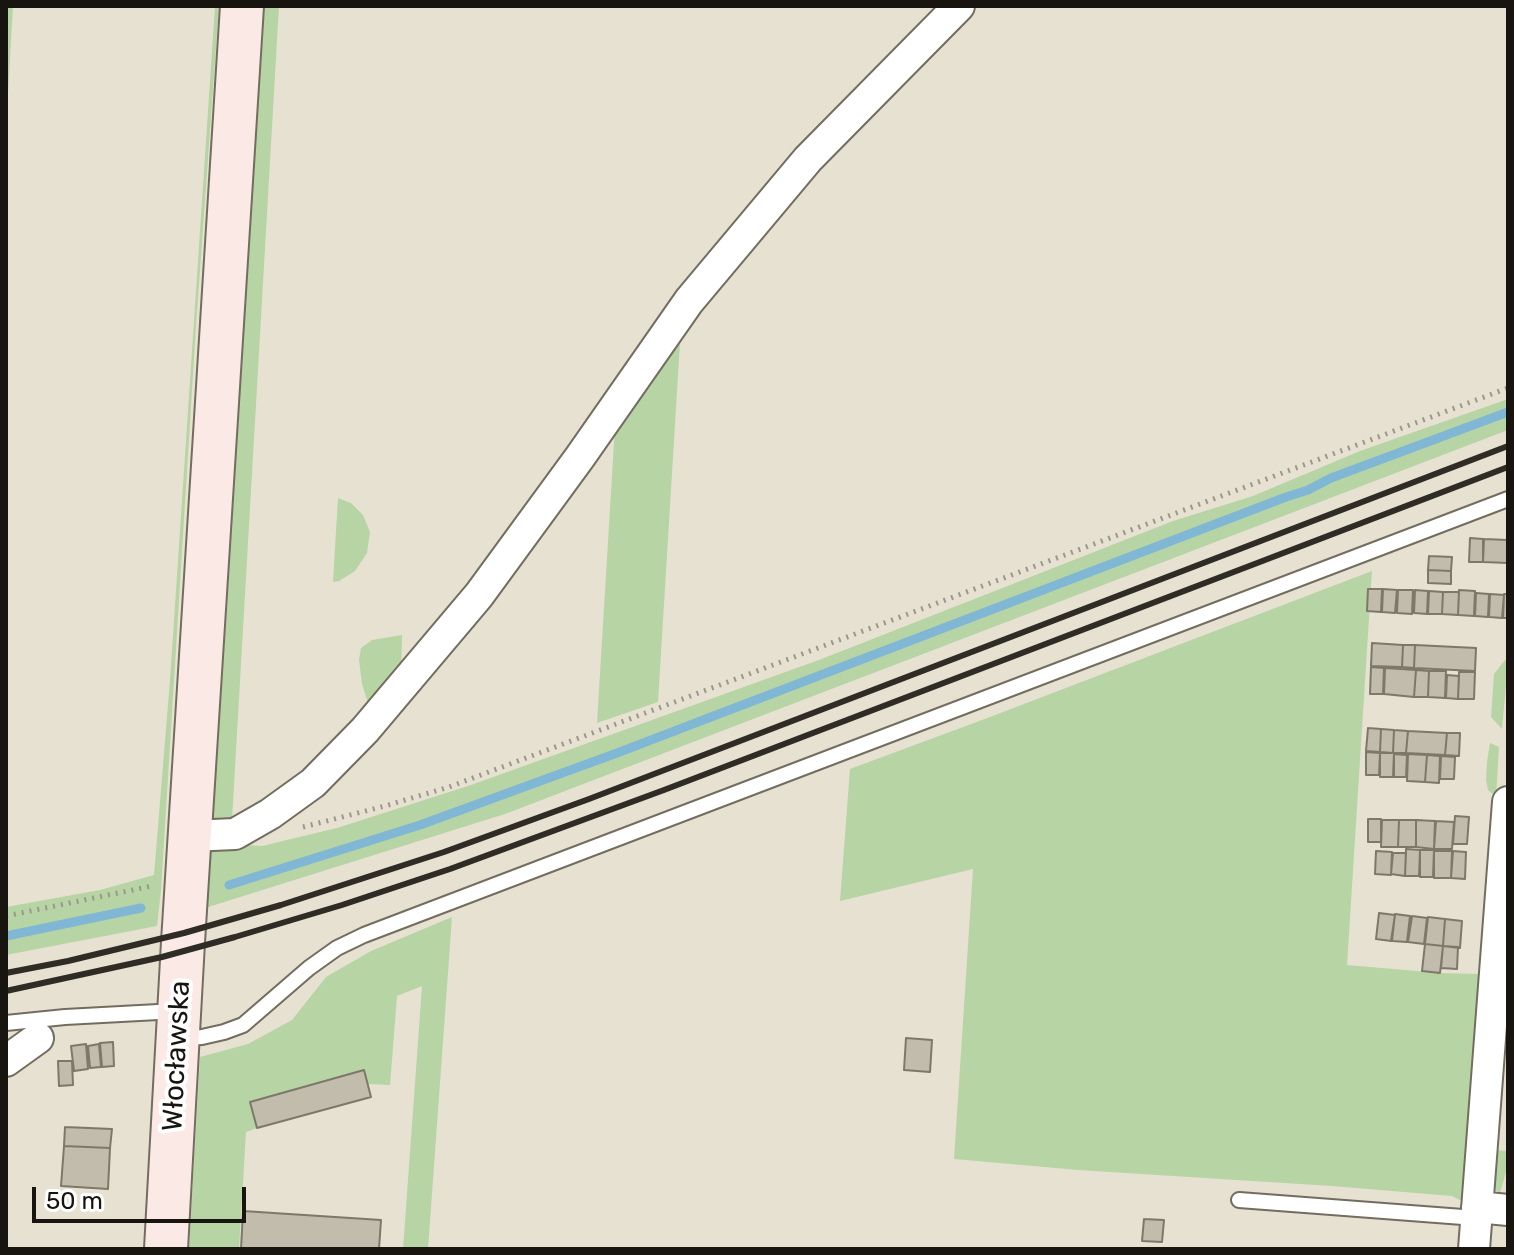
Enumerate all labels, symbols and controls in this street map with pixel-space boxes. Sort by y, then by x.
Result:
street label: Włocławska [156,980,198,1132]
scale bar [36,1171,250,1221]
text: 50 m [46,1187,103,1215]

